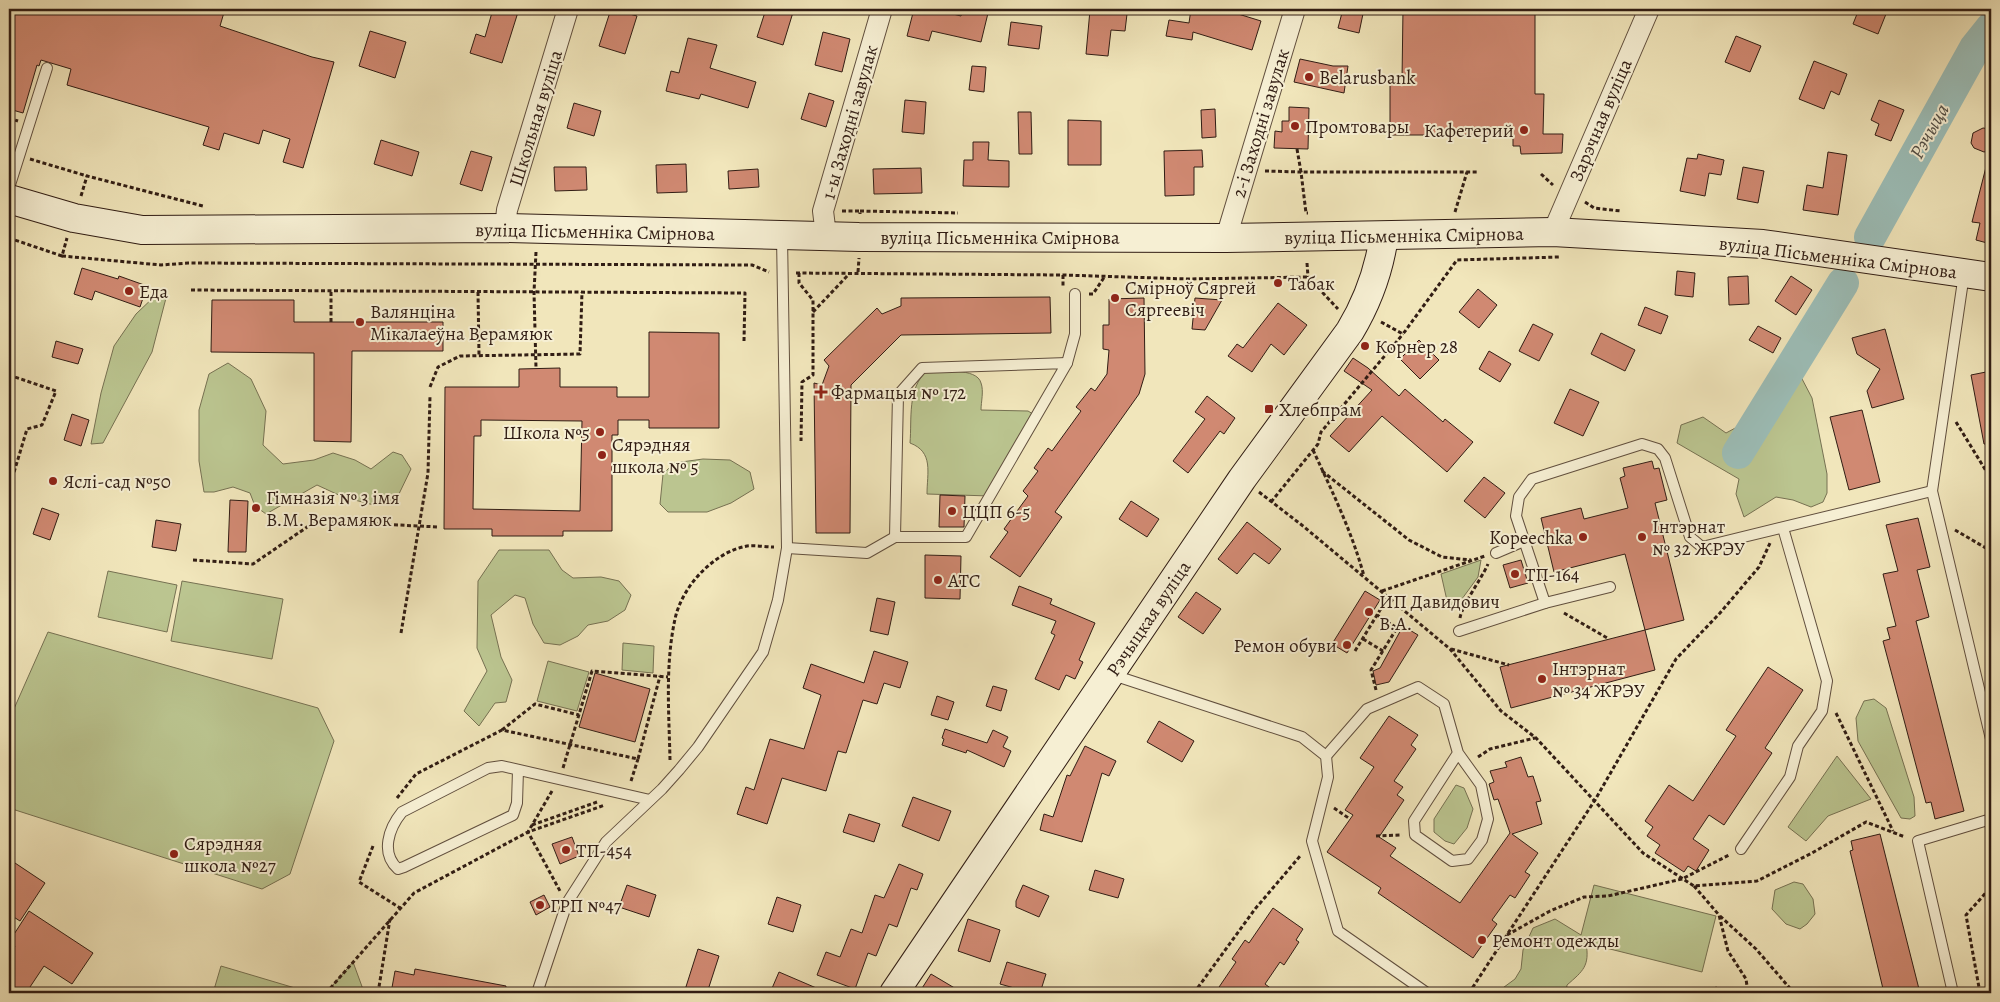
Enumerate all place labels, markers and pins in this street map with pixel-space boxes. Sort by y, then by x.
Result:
place label: Belarusbank [1319,65,1416,91]
marker: Belarusbank [1303,71,1315,83]
place label: Промтовары [1305,114,1409,140]
place label: Кафетерий [1424,118,1514,144]
marker: Промтовары [1289,120,1301,132]
marker: Кафетерий [1518,124,1530,136]
place label: Табак [1288,271,1335,297]
place label: Смірноў Сяргей Сяргеевіч [1125,275,1256,323]
marker: Табак [1272,277,1284,289]
place label: Еда [139,279,169,305]
marker: Еда [123,285,135,297]
marker: Смірноў Сяргей Сяргеевіч [1109,292,1121,304]
place label: Валянціна Мікалаеўна Верамяюк [370,299,553,347]
marker: Валянціна Мікалаеўна Верамяюк [354,316,366,328]
place label: Корнер 28 [1375,334,1458,360]
marker: Корнер 28 [1359,340,1371,352]
place label: Фармацыя № 172 [831,380,966,406]
marker: Фармацыя № 172 [815,386,827,398]
place label: Хлебпрам [1279,397,1362,423]
marker: Хлебпрам [1263,403,1275,415]
place label: Школа №5 [503,420,590,446]
marker: Школа №5 [594,426,606,438]
place label: Сярэдняя школа № 5 [612,432,699,480]
marker: Сярэдняя школа № 5 [596,449,608,461]
place label: Яслі-сад №50 [63,469,171,495]
marker: Яслі-сад №50 [47,475,59,487]
place label: Гімназія № 3 імя В.М. Верамяюк [266,485,400,533]
place label: ЦЦП 6-5 [962,499,1030,525]
marker: Гімназія № 3 імя В.М. Верамяюк [250,502,262,514]
marker: ЦЦП 6-5 [946,505,958,517]
place label: Інтэрнат № 32 ЖРЭУ [1652,514,1745,562]
place label: Kopeechka [1489,525,1573,551]
marker: Kopeechka [1577,531,1589,543]
marker: Інтэрнат № 32 ЖРЭУ [1636,531,1648,543]
place label: ТП-164 [1525,562,1580,588]
place label: АТС [947,568,981,594]
marker: ТП-164 [1509,568,1521,580]
marker: АТС [932,574,944,586]
place label: ИП Давидович В.А. [1379,589,1500,637]
marker: ИП Давидович В.А. [1363,606,1375,618]
place label: Ремон обуви [1234,633,1337,659]
marker: Ремон обуви [1341,639,1353,651]
place label: Інтэрнат № 34 ЖРЭУ [1552,656,1645,704]
marker: Інтэрнат № 34 ЖРЭУ [1536,673,1548,685]
place label: Сярэдняя школа №27 [184,831,276,879]
place label: ТП-454 [576,838,632,864]
marker: ТП-454 [560,844,572,856]
marker: Сярэдняя школа №27 [168,848,180,860]
place label: ГРП №47 [550,893,622,919]
marker: ГРП №47 [534,899,546,911]
place label: Ремонт одежды [1492,928,1619,954]
marker: Ремонт одежды [1476,934,1488,946]

